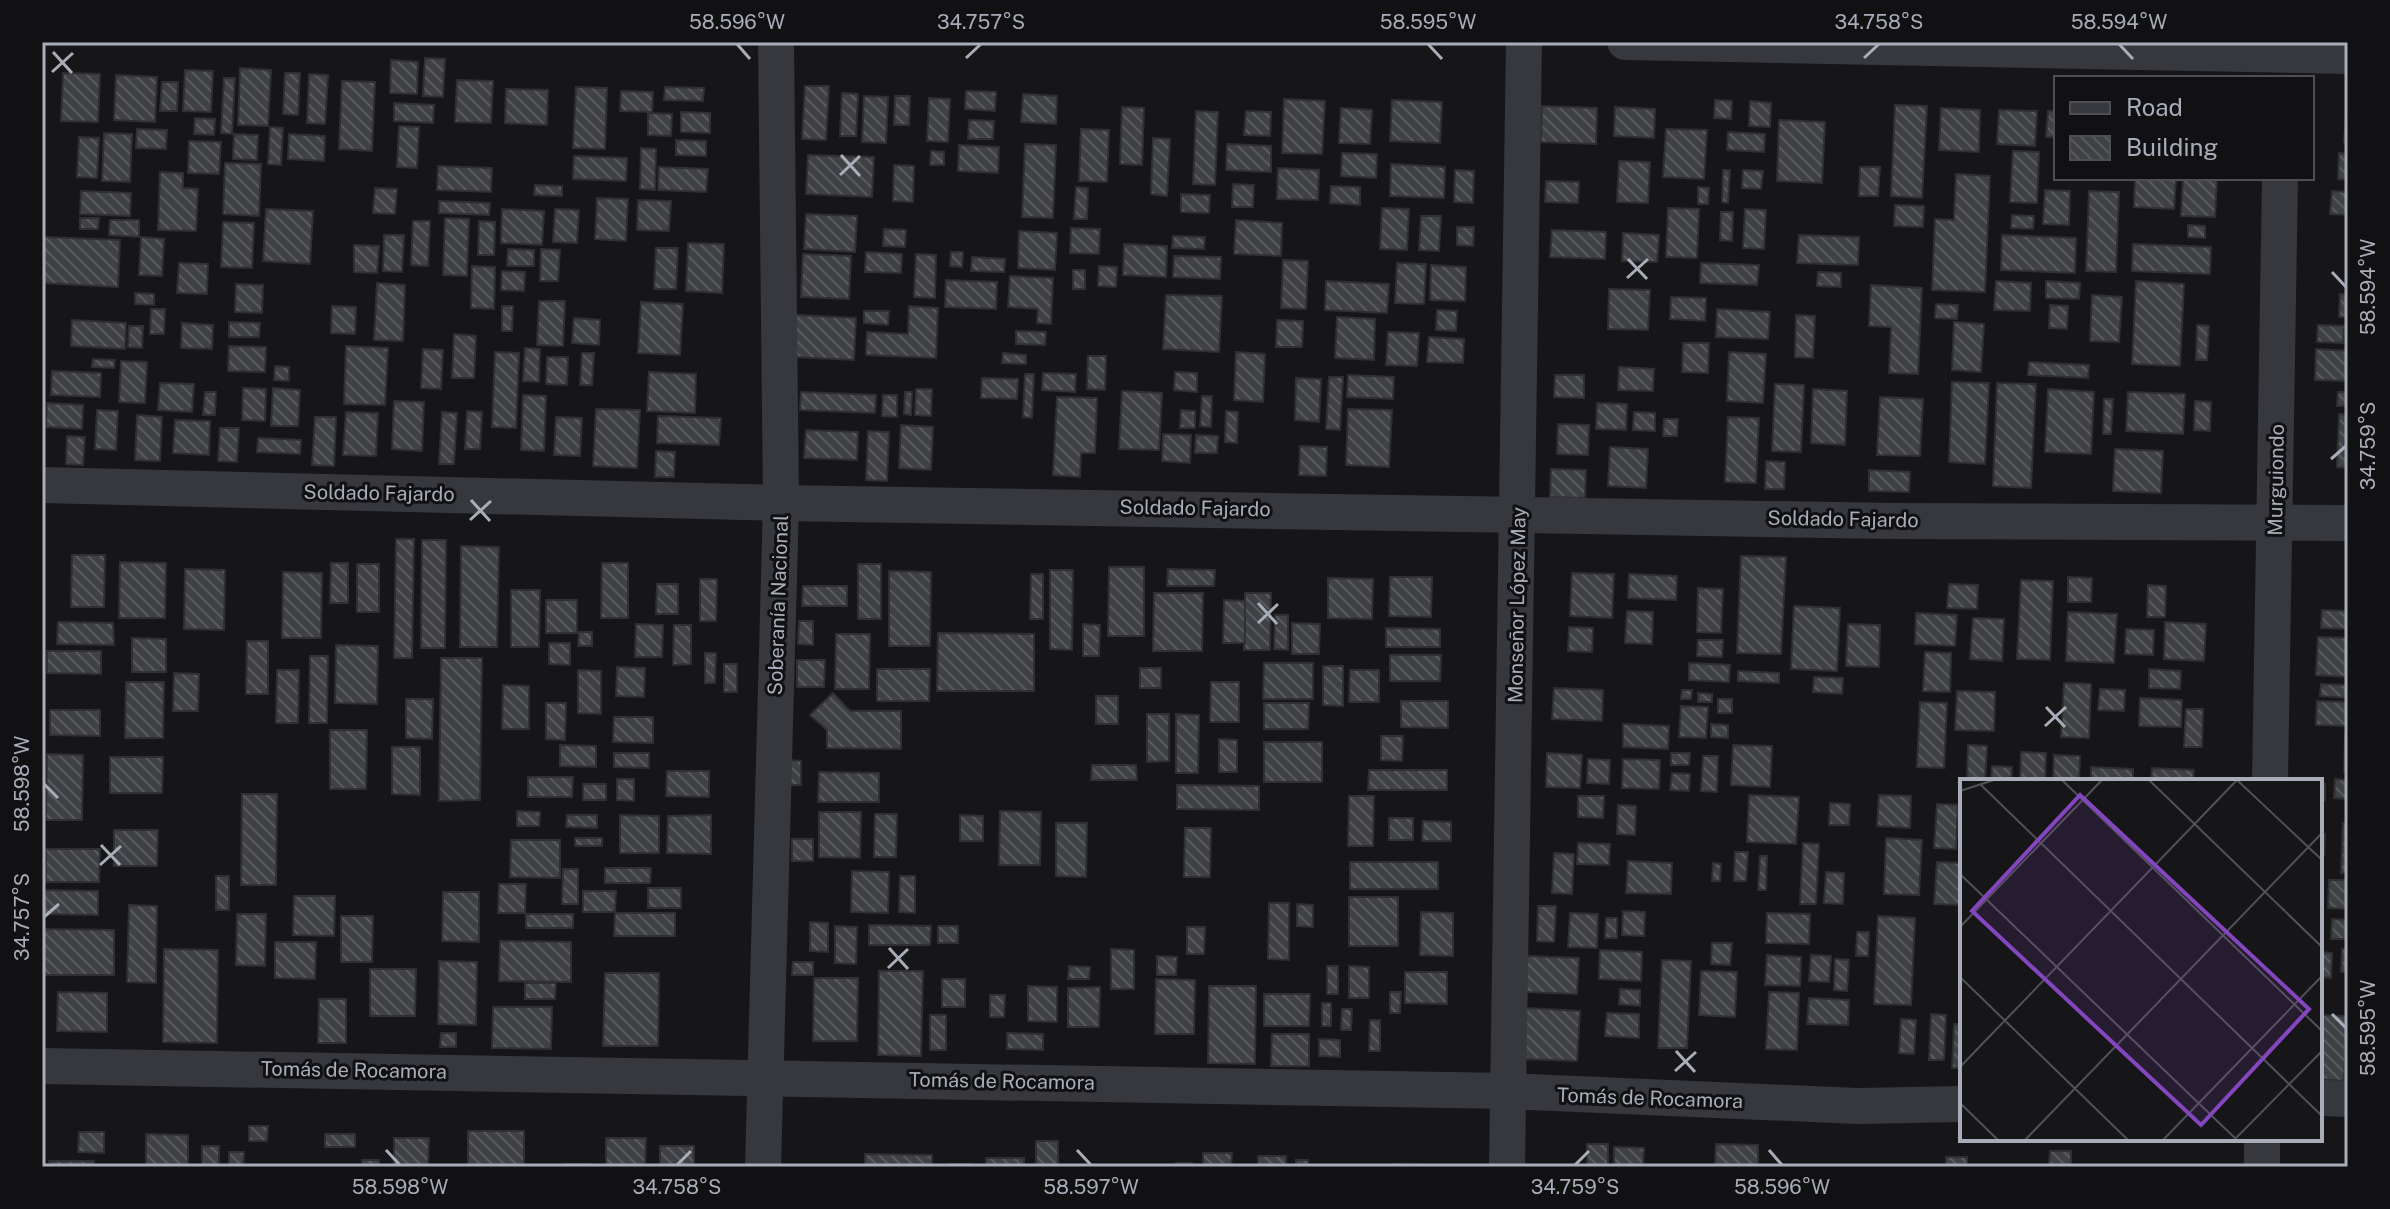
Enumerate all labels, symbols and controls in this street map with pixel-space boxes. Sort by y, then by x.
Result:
text: 58.596°W [689,10,785,34]
text: 34.757°S [937,10,1025,34]
text: 58.595°W [1380,10,1476,34]
text: 34.758°S [1834,10,1924,34]
text: 58.594°W [2071,10,2167,34]
legend [2054,76,2314,180]
text: Road [2126,93,2183,121]
text: Building [2126,133,2218,161]
text: 58.594°W [2356,239,2380,335]
text: 34.759°S [2356,402,2380,490]
street label: Murguiondo [2263,424,2289,536]
street label: Soldado Fajardo [303,480,455,506]
street label: Soldado Fajardo [1119,495,1271,521]
street label: Monseñor López May [1503,506,1531,703]
street label: Soldado Fajardo [1767,506,1919,532]
street label: Soberanía Nacional [763,514,793,696]
text: 58.598°W [10,736,34,832]
inset map [1960,779,2322,1141]
text: 34.757°S [10,873,34,961]
text: 58.595°W [2356,980,2380,1076]
street label: Tomás de Rocamora [261,1056,447,1084]
street label: Tomás de Rocamora [909,1067,1095,1095]
street label: Tomás de Rocamora [1557,1083,1743,1113]
text: 58.598°W [352,1175,448,1199]
text: 34.758°S [632,1175,722,1199]
text: 58.597°W [1043,1175,1139,1199]
text: 34.759°S [1531,1175,1619,1199]
text: 58.596°W [1734,1175,1830,1199]

